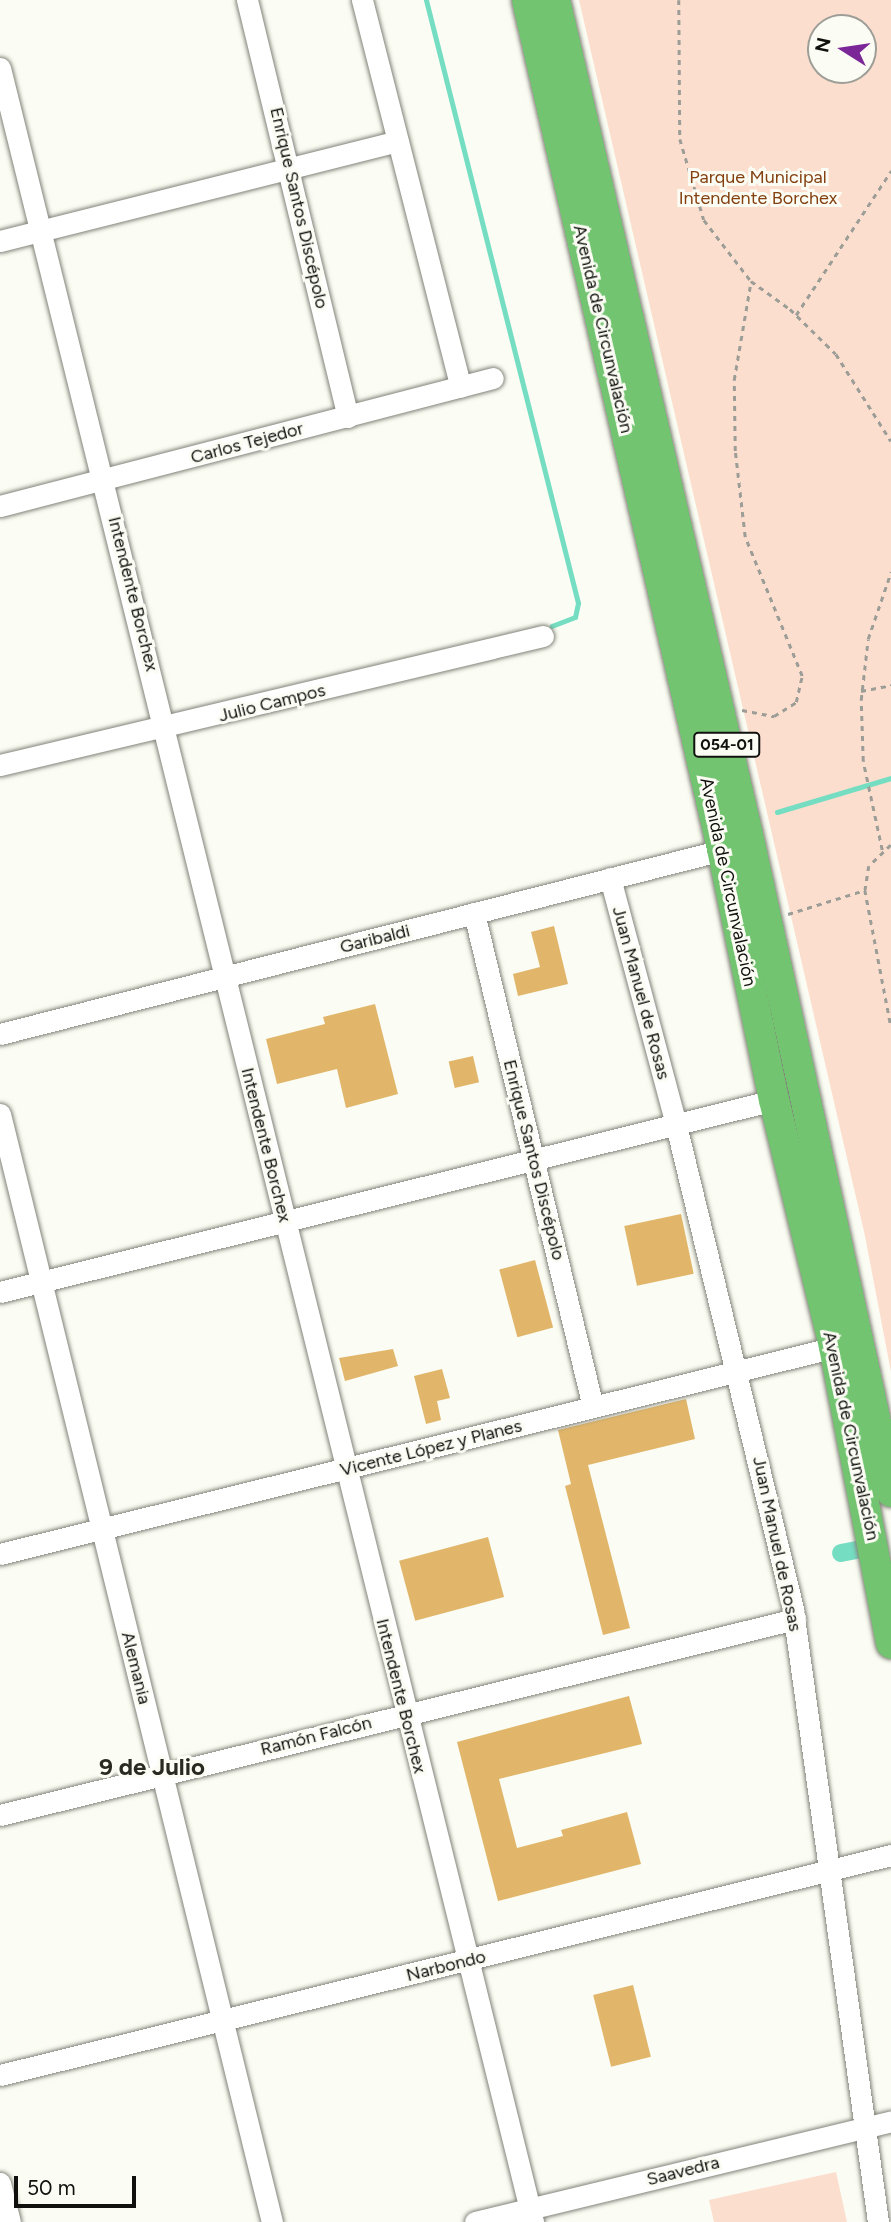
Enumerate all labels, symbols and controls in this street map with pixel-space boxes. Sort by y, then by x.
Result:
north arrow [807,14,877,84]
text: N [810,35,836,55]
street label: Enrique Santos Discépolo [265,105,333,311]
park label: Parque Municipal Intendente Borchex [679,167,837,210]
street label: Avenida de Circunvalación [569,223,637,435]
street label: Carlos Tejedor [188,418,306,468]
street label: Intendente Borchex [103,514,163,674]
street label: Julio Campos [216,679,328,727]
road number: 054-01 [692,732,762,758]
street label: Avenida de Circunvalación [695,776,761,988]
street label: Juan Manuel de Rosas [608,904,674,1082]
street label: Garibaldi [338,920,412,958]
street label: Enrique Santos Discépolo [499,1057,569,1263]
street label: Intendente Borchex [236,1065,296,1225]
street label: Avenida de Circunvalación [818,1330,884,1542]
street label: Vicente López y Planes [338,1415,524,1481]
street label: Juan Manuel de Rosas [748,1455,806,1633]
street label: Intendente Borchex [371,1616,431,1776]
street label: Alemania [117,1630,155,1706]
street label: Ramón Falcón [258,1712,374,1760]
district label: 9 de Julio [99,1753,205,1781]
street label: Narbondo [404,1946,488,1986]
street label: Saavedra [644,2152,722,2190]
scale bar [18,2162,140,2206]
text: 50 m [27,2175,76,2200]

